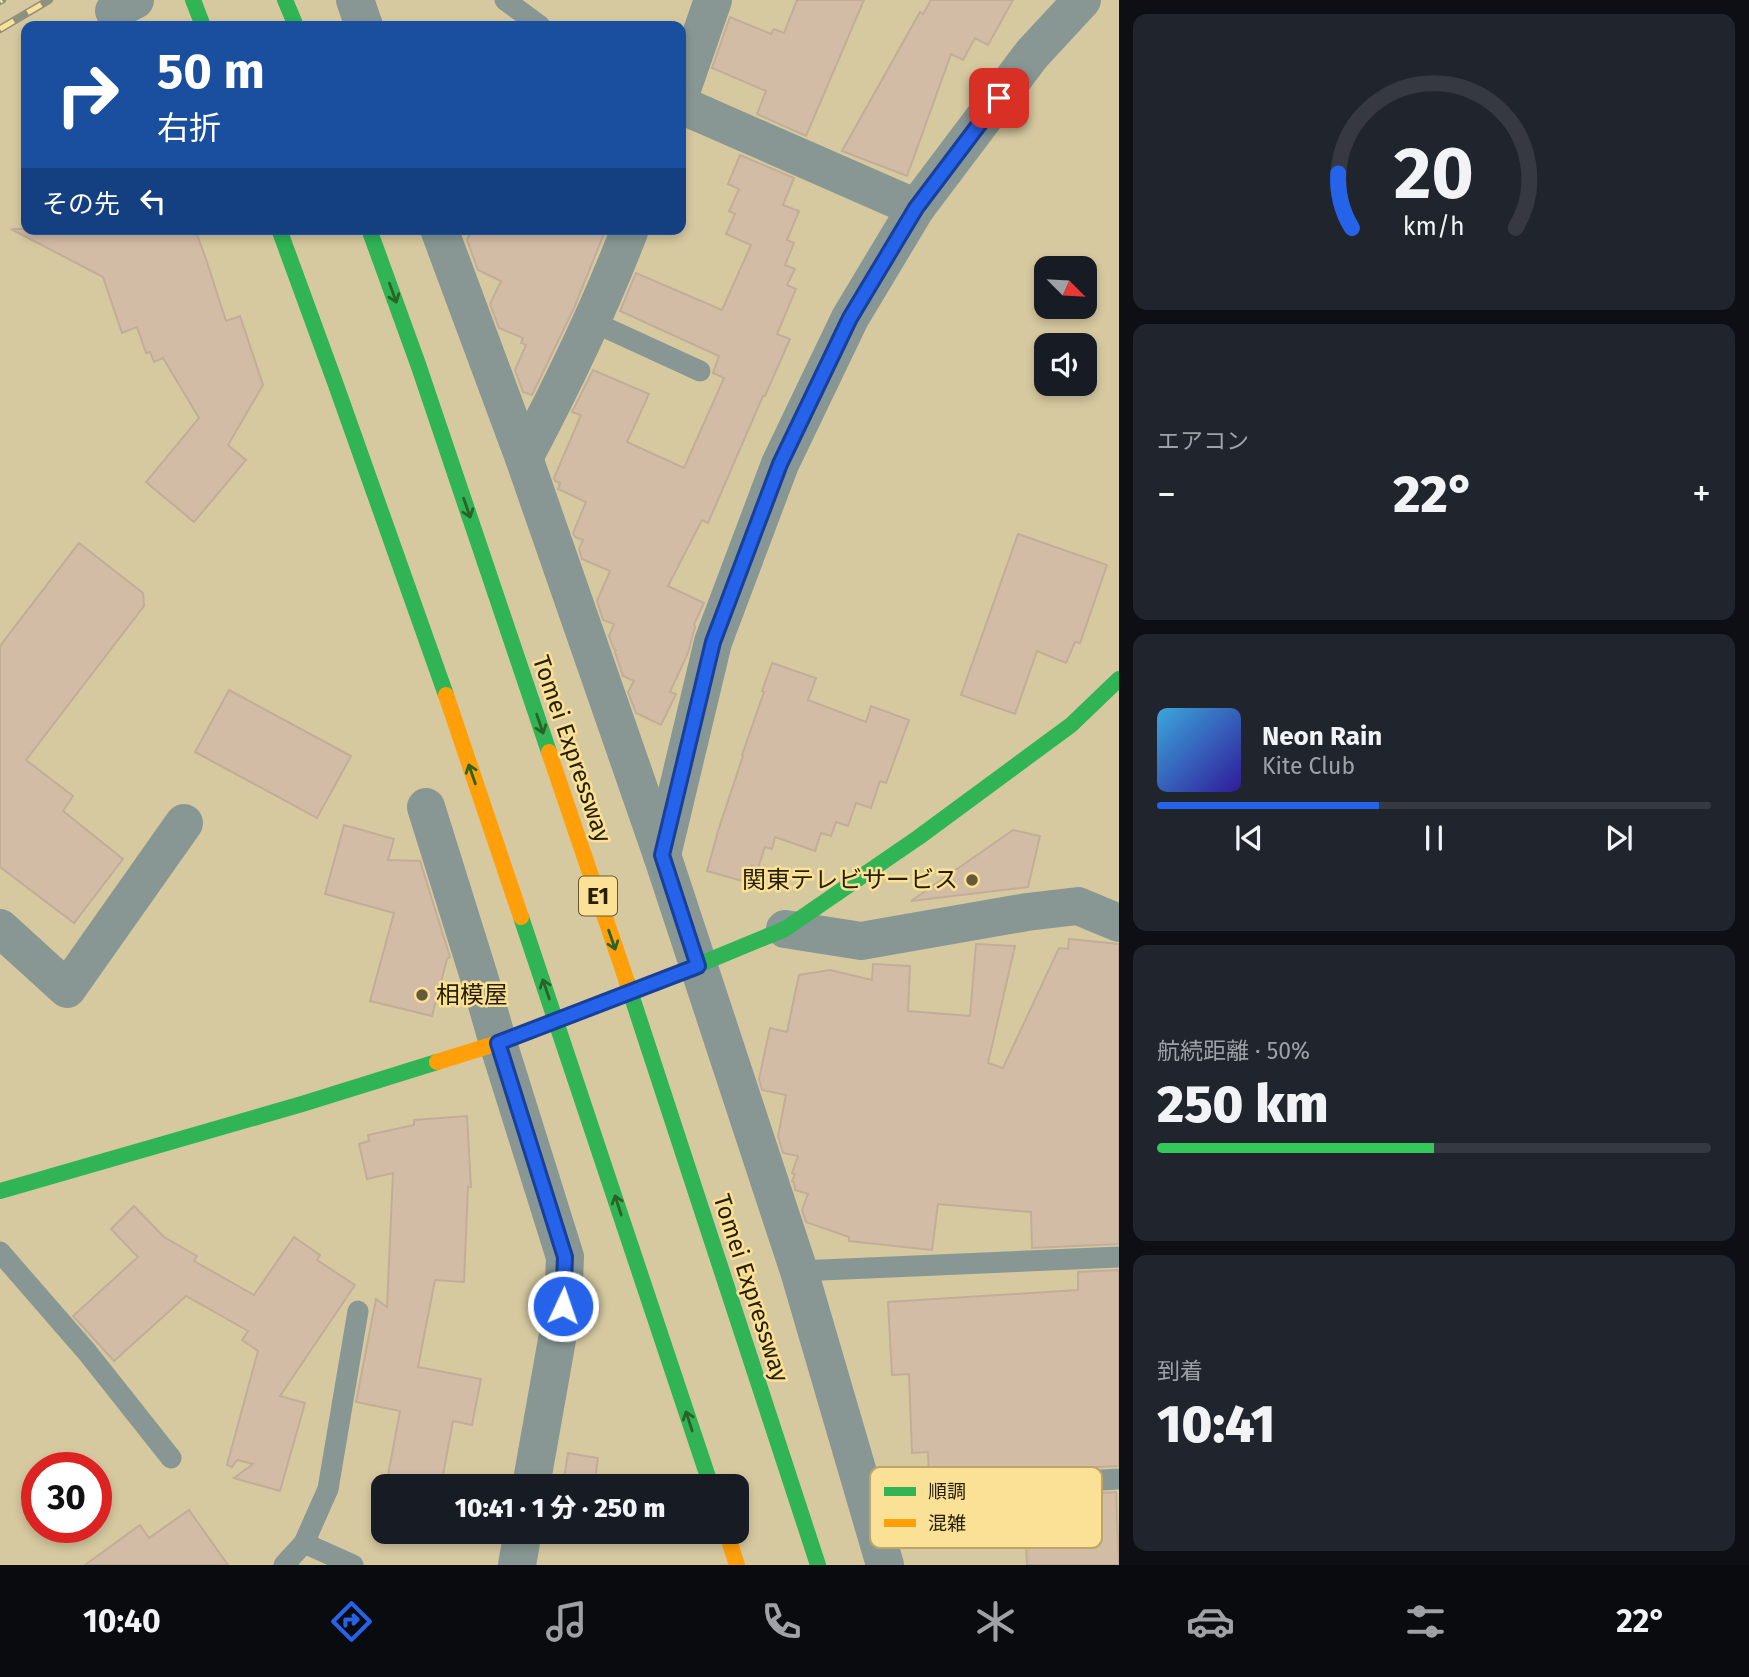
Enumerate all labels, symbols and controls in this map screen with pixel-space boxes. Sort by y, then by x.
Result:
text: 50 m [157,42,265,101]
icon: right [42,49,133,140]
pin [969,68,1029,128]
icon: arrive [980,79,1018,117]
text: 右折 [157,109,221,147]
text: 20 [1394,130,1474,217]
icon: left [134,182,172,220]
text: その先 [42,189,120,220]
text: km/h [1403,212,1465,242]
north arrow [1034,256,1097,318]
map controls [1034,256,1097,396]
one-way arrow [387,282,400,304]
button: sound [1034,333,1097,396]
text: エアコン [1157,427,1249,455]
text: 22° [1393,463,1475,526]
text: − [1157,471,1176,517]
text: + [1692,471,1711,517]
one-way arrow [462,497,474,519]
street label: Tomei Expressway [527,652,617,846]
one-way arrow [534,713,547,735]
text: Neon Rain [1262,721,1382,752]
text: Kite Club [1262,752,1355,780]
one-way arrow [465,763,478,785]
icon: previous [1230,819,1268,857]
icon: pause [1415,819,1453,857]
icon: next [1600,819,1638,857]
place label: 関東テレビサービス [742,866,958,894]
marker: 関東テレビサービス [964,872,980,888]
road number: E1 [579,876,617,916]
one-way arrow [607,928,619,950]
one-way arrow [539,978,552,1000]
place label: 相模屋 [436,981,508,1009]
marker: 相模屋 [414,987,430,1003]
text: 航続距離 · 50% [1157,1037,1310,1065]
text: 250 km [1157,1073,1328,1136]
street label: Tomei Expressway [707,1191,795,1386]
one-way arrow [611,1194,624,1216]
position arrow [526,1269,600,1343]
text: 到着 [1157,1357,1203,1385]
text: 10:41 [1157,1393,1275,1456]
one-way arrow [682,1410,695,1432]
speed limit sign: 30 [21,1452,112,1543]
legend [870,1467,1102,1548]
text: 順調 [928,1480,966,1503]
text: 10:41 · 1 分 · 250 m [455,1493,665,1524]
text: 混雑 [928,1512,966,1535]
icon: directions [327,1597,376,1646]
icon: music [542,1597,591,1646]
icon: phone [757,1597,806,1646]
icon: climate [971,1597,1020,1646]
icon: car [1186,1597,1235,1646]
icon: filters [1401,1597,1450,1646]
text: 10:40 [83,1602,161,1640]
text: 22° [1616,1602,1666,1640]

